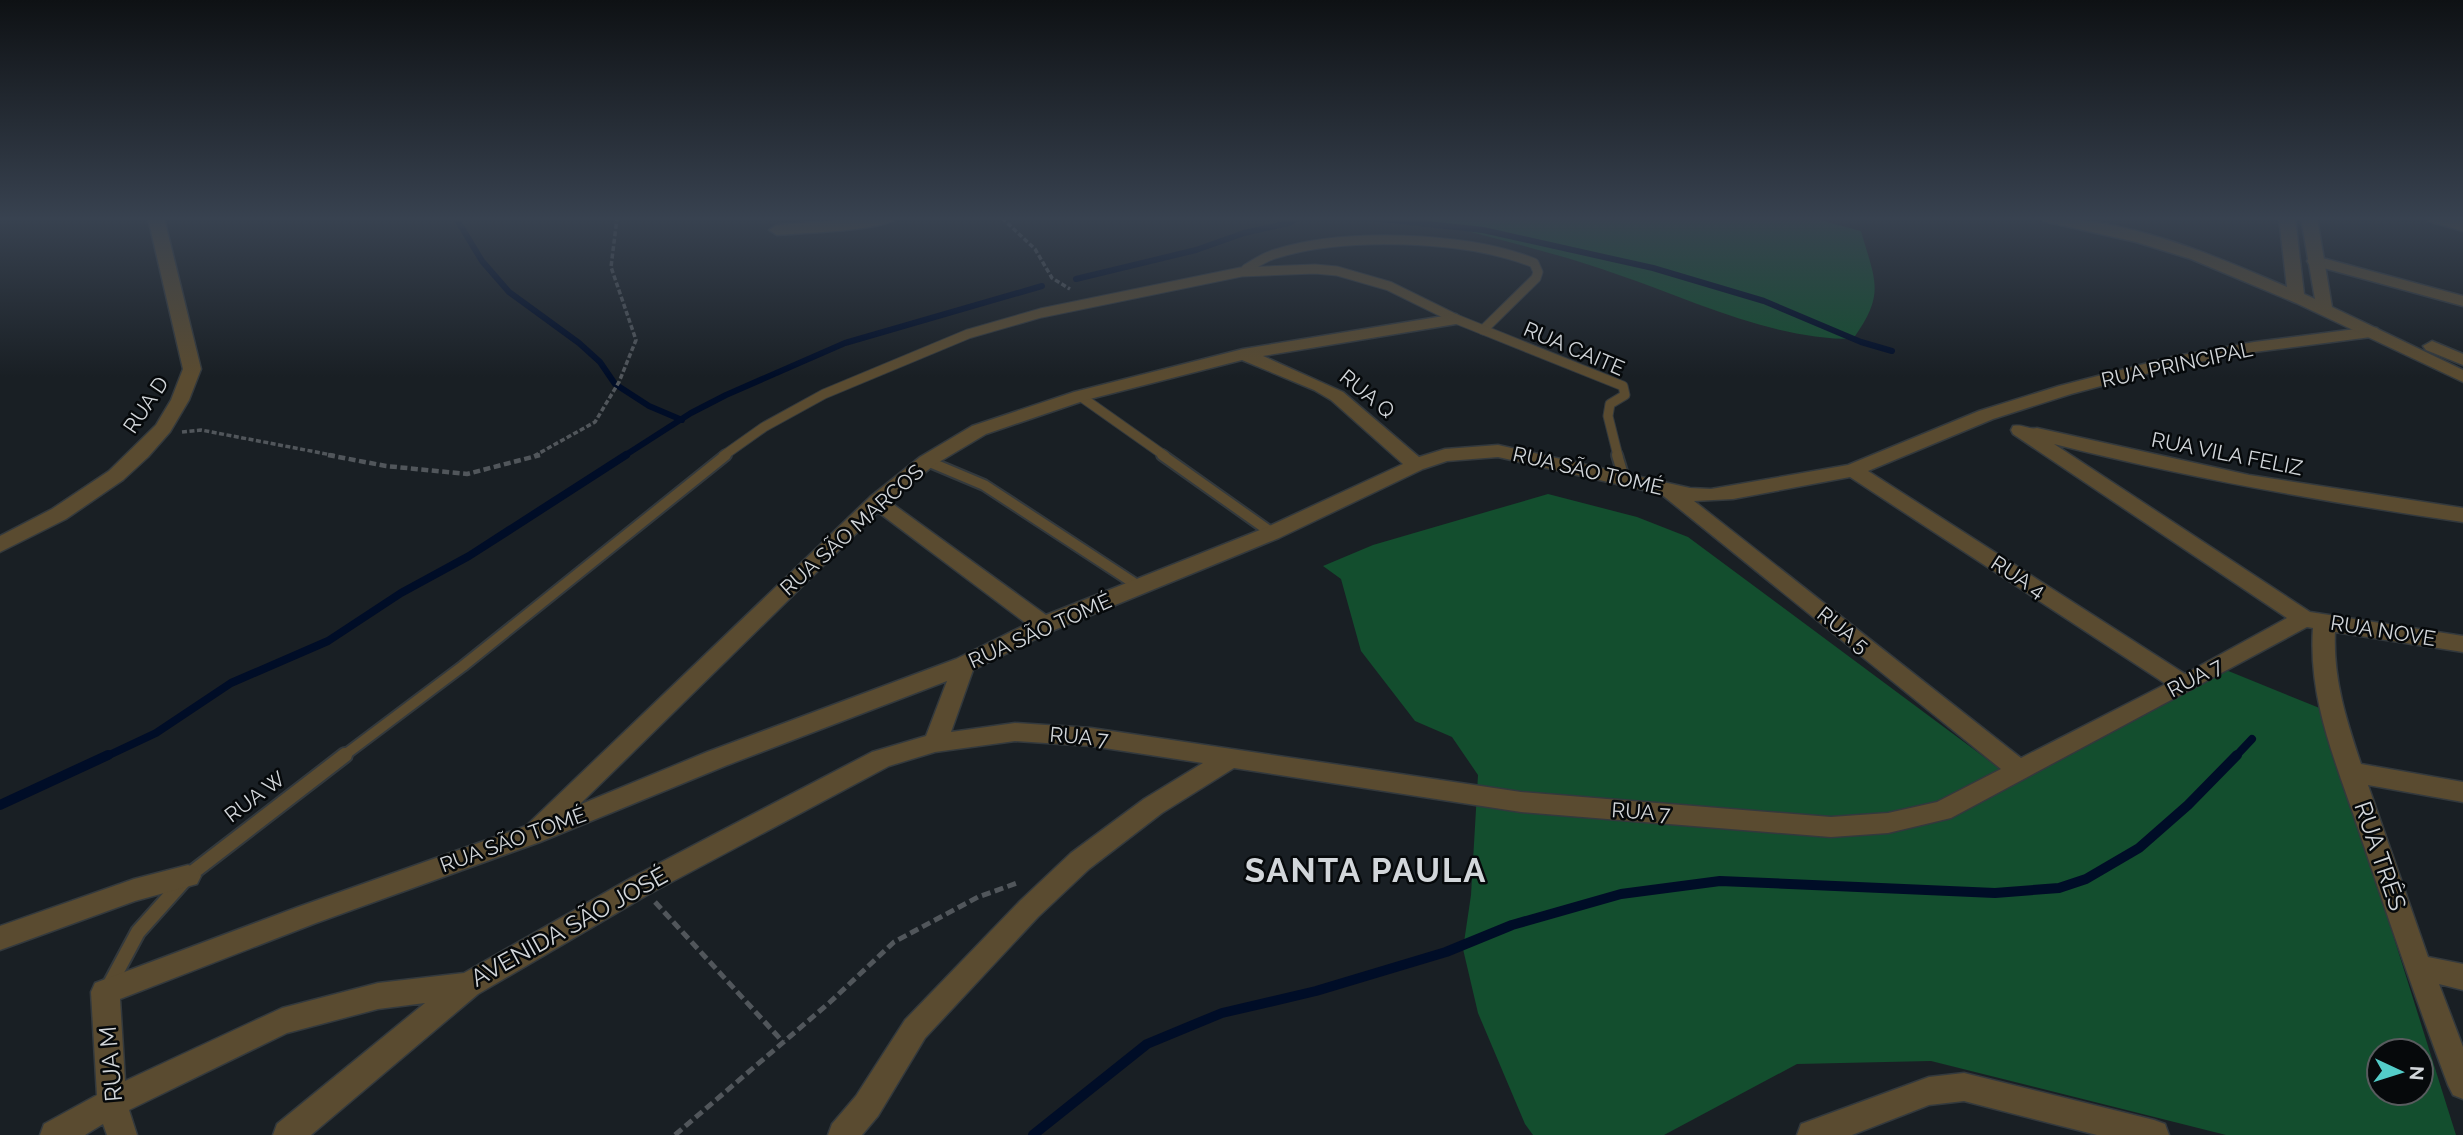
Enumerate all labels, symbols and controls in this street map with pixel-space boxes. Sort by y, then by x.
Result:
street label: RUA CAITE [1520,316,1628,381]
street label: RUA PRINCIPAL [2099,336,2255,393]
street label: RUA Q [1335,364,1400,423]
street label: RUA D [118,372,174,438]
street label: RUA VILA FELIZ [2149,427,2305,480]
street label: RUA SÃO TOMÉ [1510,441,1666,500]
street label: RUA SÃO MARCOS [775,459,929,601]
street label: RUA 4 [1987,550,2050,603]
street label: RUA SÃO TOMÉ [964,588,1115,673]
street label: RUA 5 [1812,601,1874,658]
street label: RUA NOVE [2329,610,2438,651]
street label: RUA 7 [2163,652,2227,702]
street label: RUA 7 [1049,721,1110,752]
street label: RUA W [220,766,290,827]
street label: RUA 7 [1611,797,1672,826]
street label: RUA TRÊS [2348,798,2413,914]
street label: RUA SÃO TOMÉ [436,801,589,878]
district label: SANTA PAULA [1245,851,1487,890]
street label: AVENIDA SÃO JOSÉ [465,860,672,993]
street label: RUA M [93,1025,128,1103]
north arrow [2365,1037,2435,1107]
text: N [2405,1065,2428,1081]

